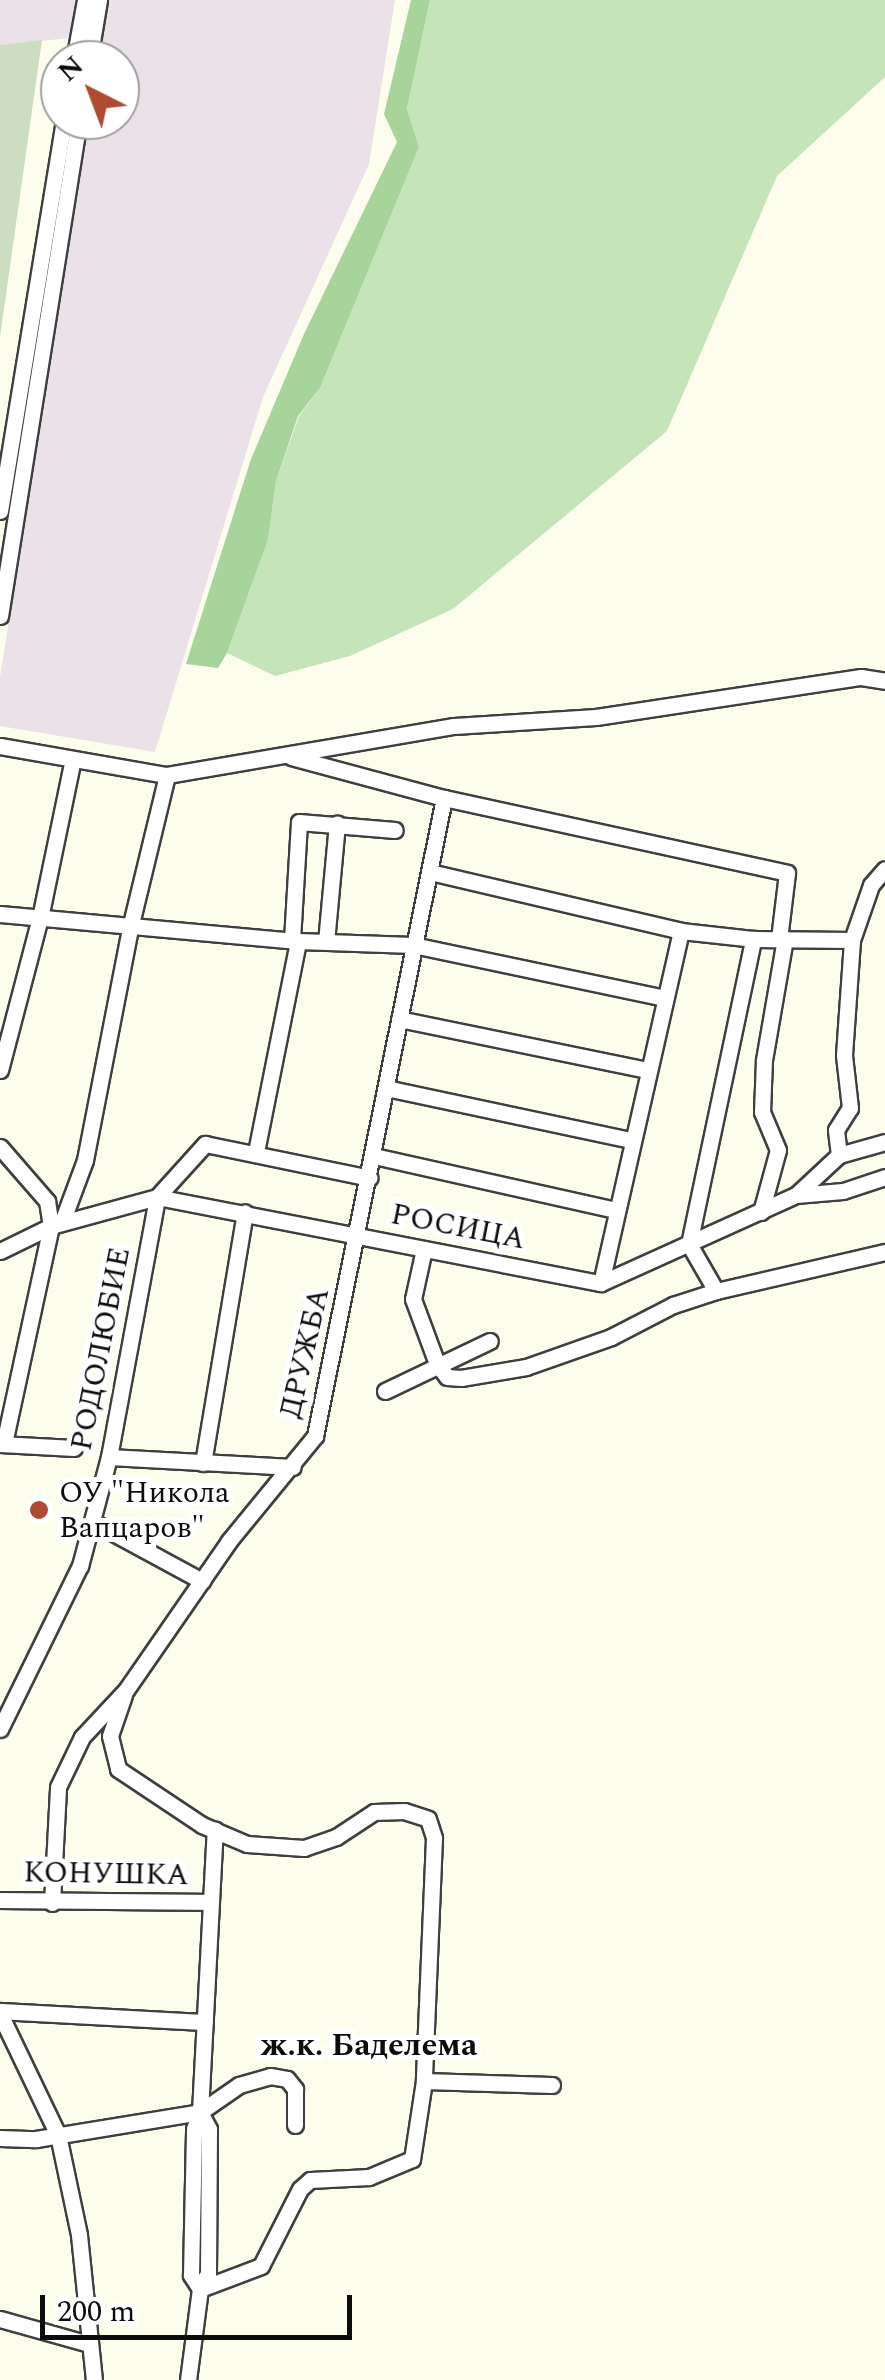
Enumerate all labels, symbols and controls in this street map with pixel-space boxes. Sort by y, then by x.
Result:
north arrow [40,40,140,140]
text: N [48,45,94,92]
street label: РОСИЦА [388,1196,528,1258]
street label: РОДОЛЮБИЕ [64,1244,138,1454]
street label: ДРУЖБА [273,1284,337,1422]
place label: ОУ "Никола Вапцаров" [59,1475,230,1546]
marker: ОУ "Никола Вапцаров" [28,1499,50,1521]
street label: КОНУШКА [23,1855,189,1893]
district label: ж.к. Баделема [261,2027,477,2065]
scale bar [45,2275,358,2337]
text: 200 m [57,2289,135,2335]

